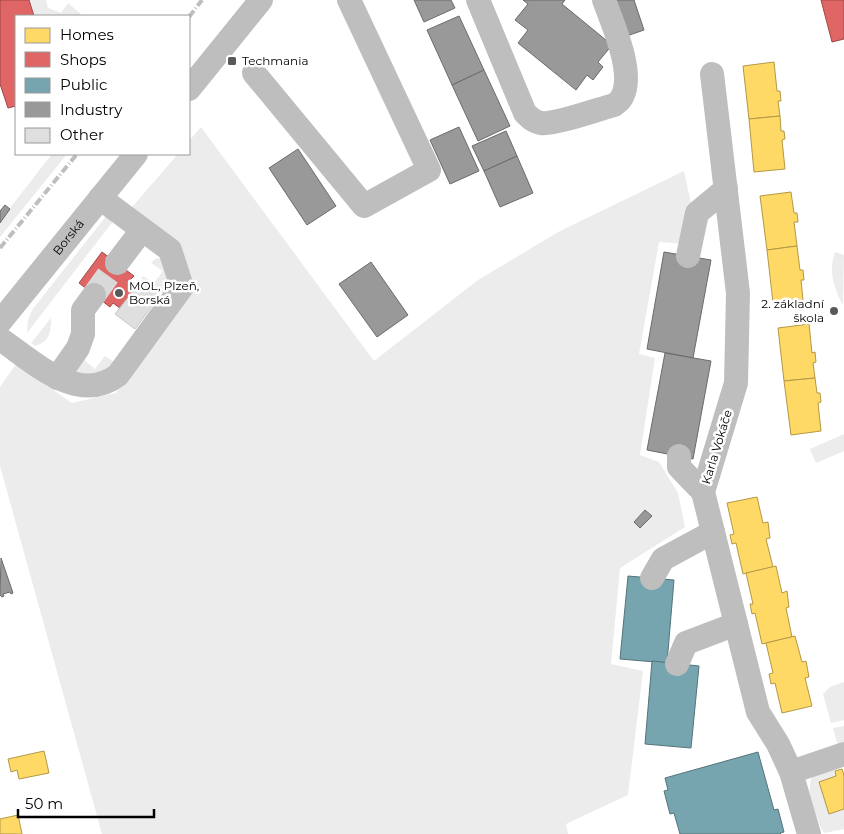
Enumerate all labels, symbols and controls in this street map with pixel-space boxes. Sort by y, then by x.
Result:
legend [15,15,190,155]
text: Homes [60,25,114,44]
text: Shops [60,50,106,69]
place label: Techmania [242,53,308,68]
marker: Techmania [226,55,238,67]
text: Public [60,75,108,94]
text: Industry [60,100,123,119]
text: Other [60,125,104,144]
street label: Borská [49,216,87,258]
place label: MOL, Plzeň, Borská [129,278,199,307]
marker: MOL, Plzeň, Borská [113,287,125,299]
place label: 2. základní škola [761,296,825,325]
marker: 2. základní škola [828,305,840,317]
street label: Karla Vokáče [698,408,735,486]
scale bar [18,786,154,818]
text: 50 m [25,794,63,813]

